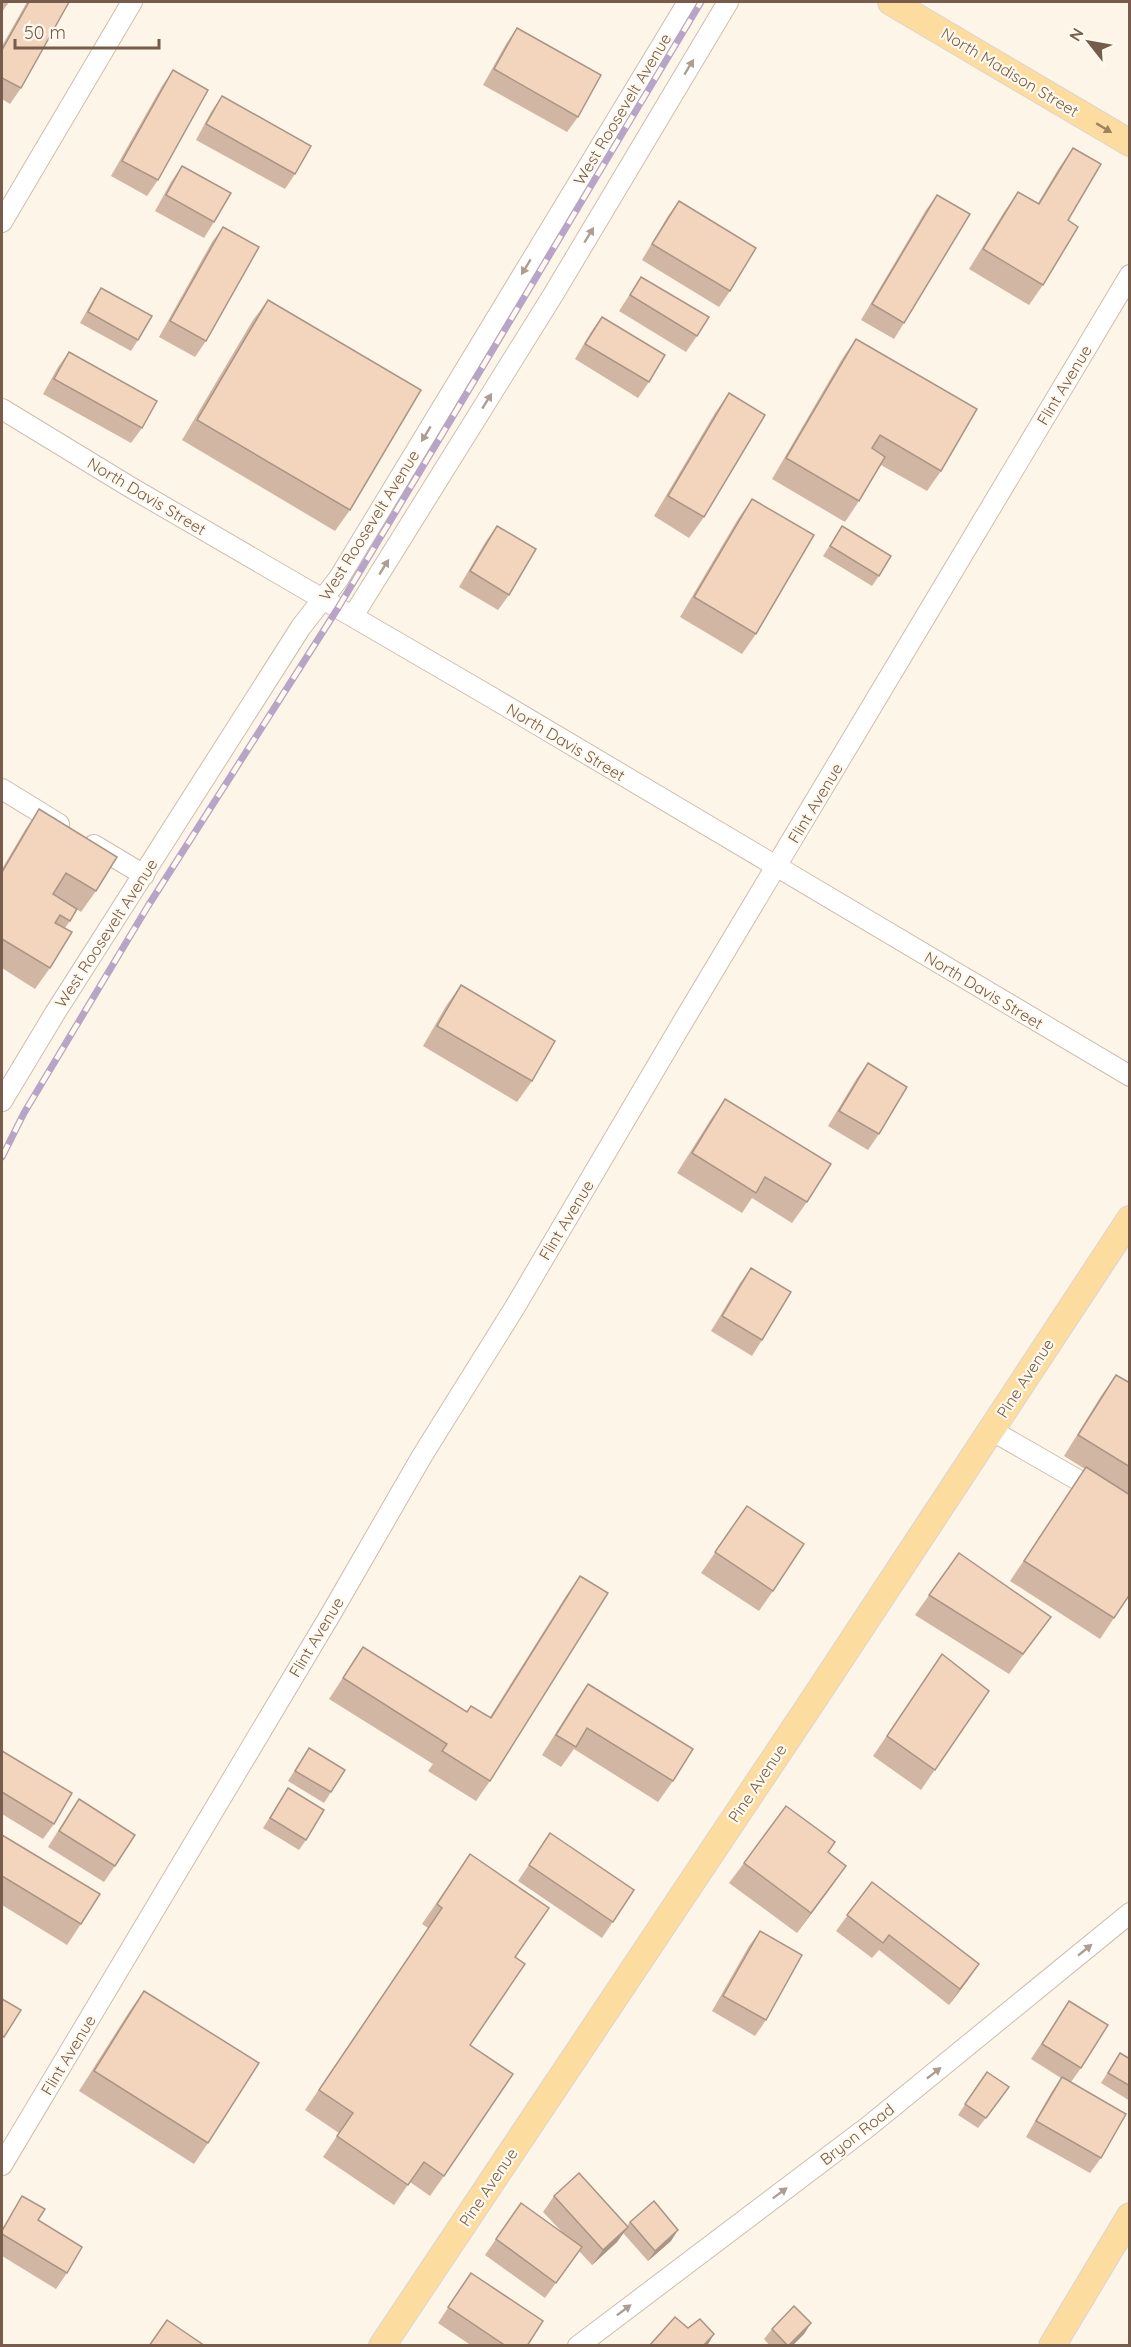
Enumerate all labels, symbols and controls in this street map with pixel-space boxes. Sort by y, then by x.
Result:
scale bar [15,12,159,50]
north arrow [1059,12,1119,72]
text: 50 m [24,21,66,44]
street label: North Madison Street [938,23,1082,121]
street label: West Roosevelt Avenue [569,29,675,189]
one-way arrow [683,59,694,75]
one-way arrow [1096,123,1113,133]
one-way arrow [584,226,594,243]
one-way arrow [521,259,532,275]
street label: Flint Avenue [1032,341,1096,429]
one-way arrow [482,393,493,409]
one-way arrow [420,426,431,442]
street label: West Roosevelt Avenue [315,446,423,604]
street label: North Davis Street [84,453,210,539]
one-way arrow [378,559,390,575]
street label: North Davis Street [503,699,629,785]
street label: Flint Avenue [783,759,847,847]
street label: West Roosevelt Avenue [50,855,162,1011]
street label: North Davis Street [921,947,1047,1033]
street label: Flint Avenue [534,1176,598,1264]
street label: Pine Avenue [992,1335,1058,1421]
street label: Flint Avenue [284,1593,348,1681]
street label: Pine Avenue [723,1740,791,1826]
one-way arrow [1077,1943,1093,1956]
street label: Flint Avenue [36,2011,100,2099]
one-way arrow [926,2067,942,2080]
street label: Bryon Road [816,2099,898,2169]
street label: Pine Avenue [454,2144,522,2230]
one-way arrow [772,2187,788,2199]
one-way arrow [617,2305,632,2317]

